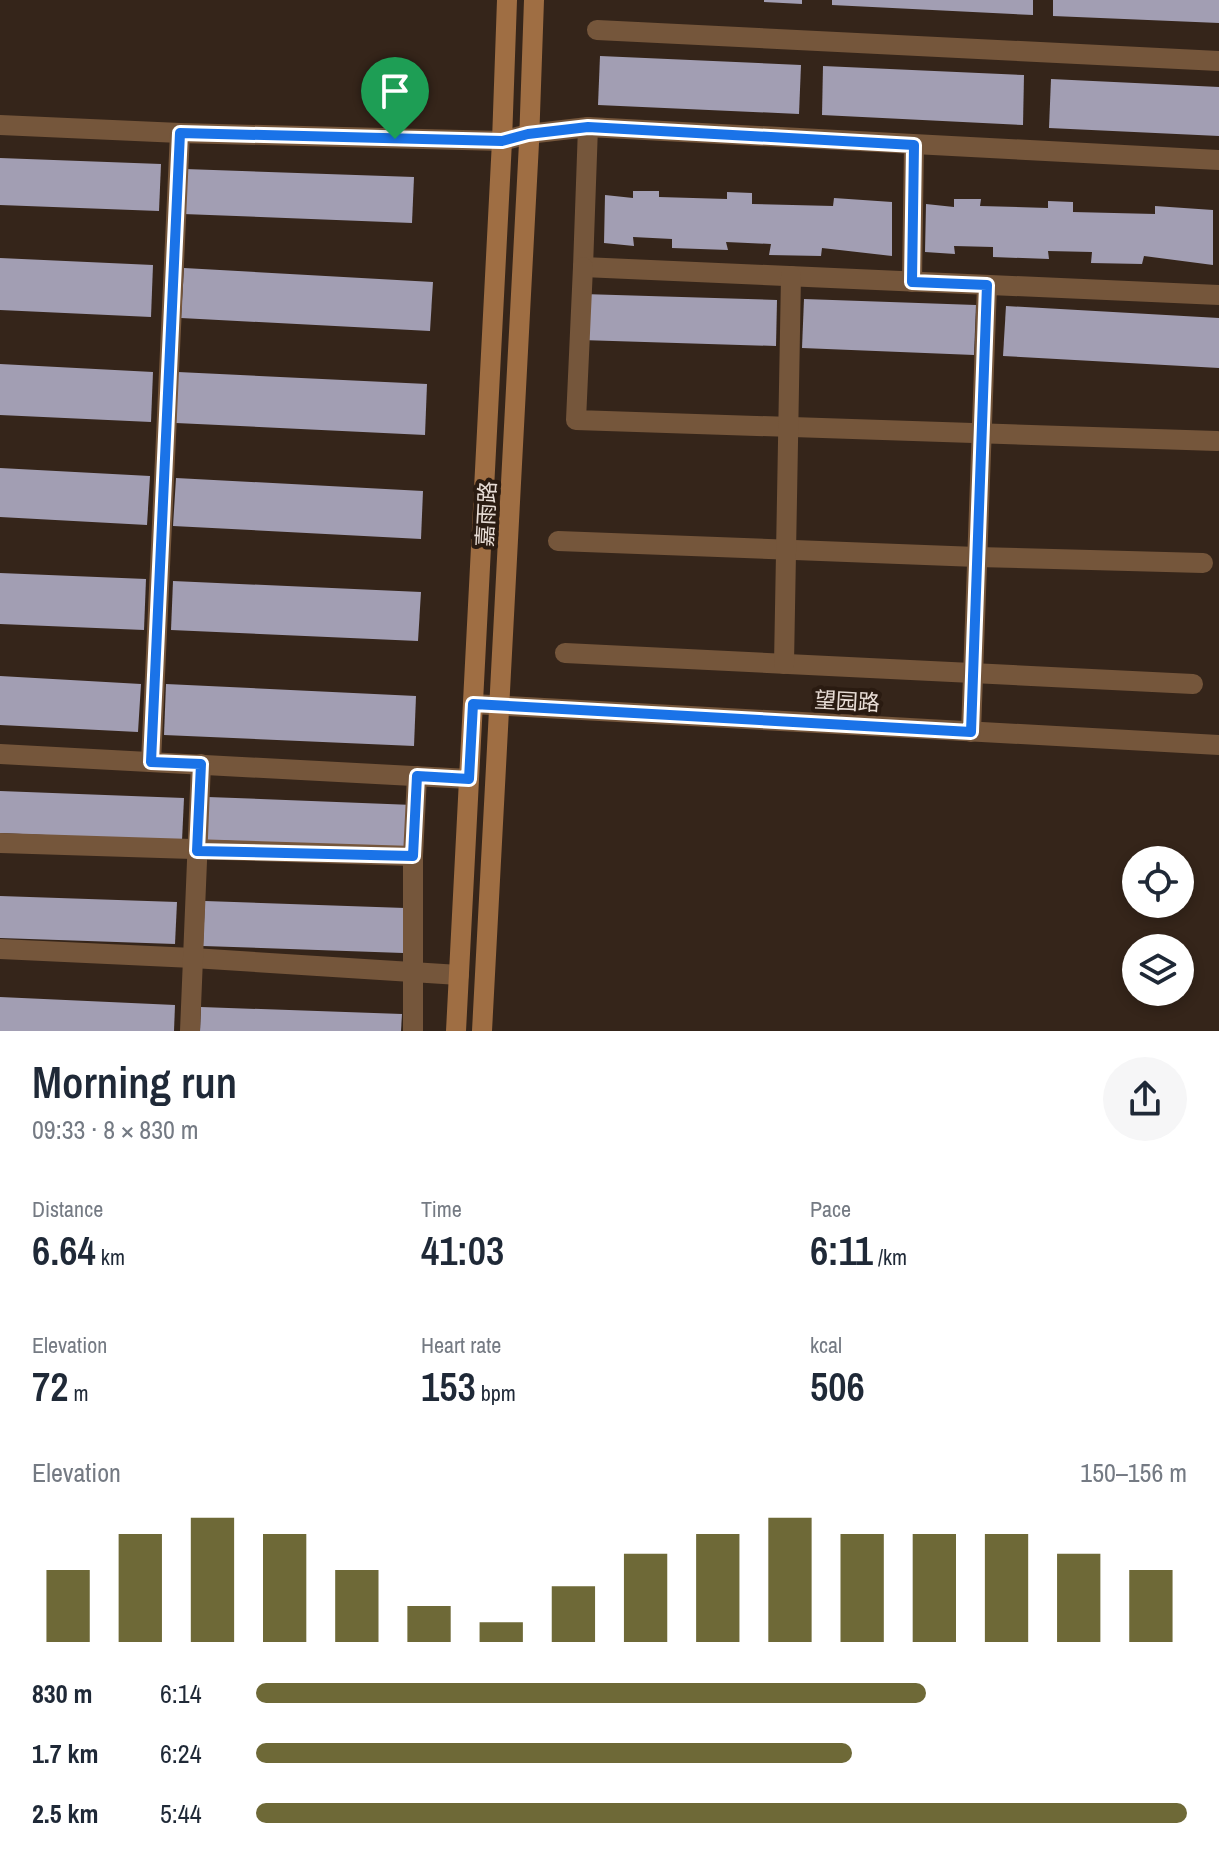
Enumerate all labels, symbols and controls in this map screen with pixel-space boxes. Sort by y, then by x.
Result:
pin [361,57,429,139]
icon: arrive [373,69,417,113]
street label: 嘉雨路 [469,480,503,548]
street label: 望园路 [813,684,881,718]
map controls [1122,846,1194,1006]
button: locate [1122,846,1194,918]
button: layers [1122,934,1194,1006]
text: Morning run [32,1052,237,1112]
button: share [1103,1057,1187,1141]
text: 09:33 · 8 × 830 m [32,1112,199,1147]
text: Distance [32,1194,103,1224]
text: Time [421,1194,462,1224]
text: Pace [810,1194,851,1224]
text: 6.64 [32,1224,96,1277]
text: 41:03 [421,1224,504,1277]
text: 6:11 [810,1224,873,1277]
text: km [96,1242,125,1272]
text: /km [873,1242,907,1272]
text: Elevation [32,1330,107,1360]
text: Heart rate [421,1330,501,1360]
text: kcal [810,1330,842,1360]
text: 72 [32,1360,68,1413]
text: 153 [421,1360,476,1413]
text: 506 [810,1360,865,1413]
text: m [68,1378,89,1408]
text: bpm [476,1378,516,1408]
text: Elevation [32,1455,121,1490]
text: 150–156 m [1080,1455,1187,1490]
text: 830 m [32,1676,92,1711]
text: 6:14 [160,1676,202,1711]
text: 1.7 km [32,1736,98,1771]
text: 6:24 [160,1736,202,1771]
text: 2.5 km [32,1796,98,1831]
text: 5:44 [160,1796,202,1831]

